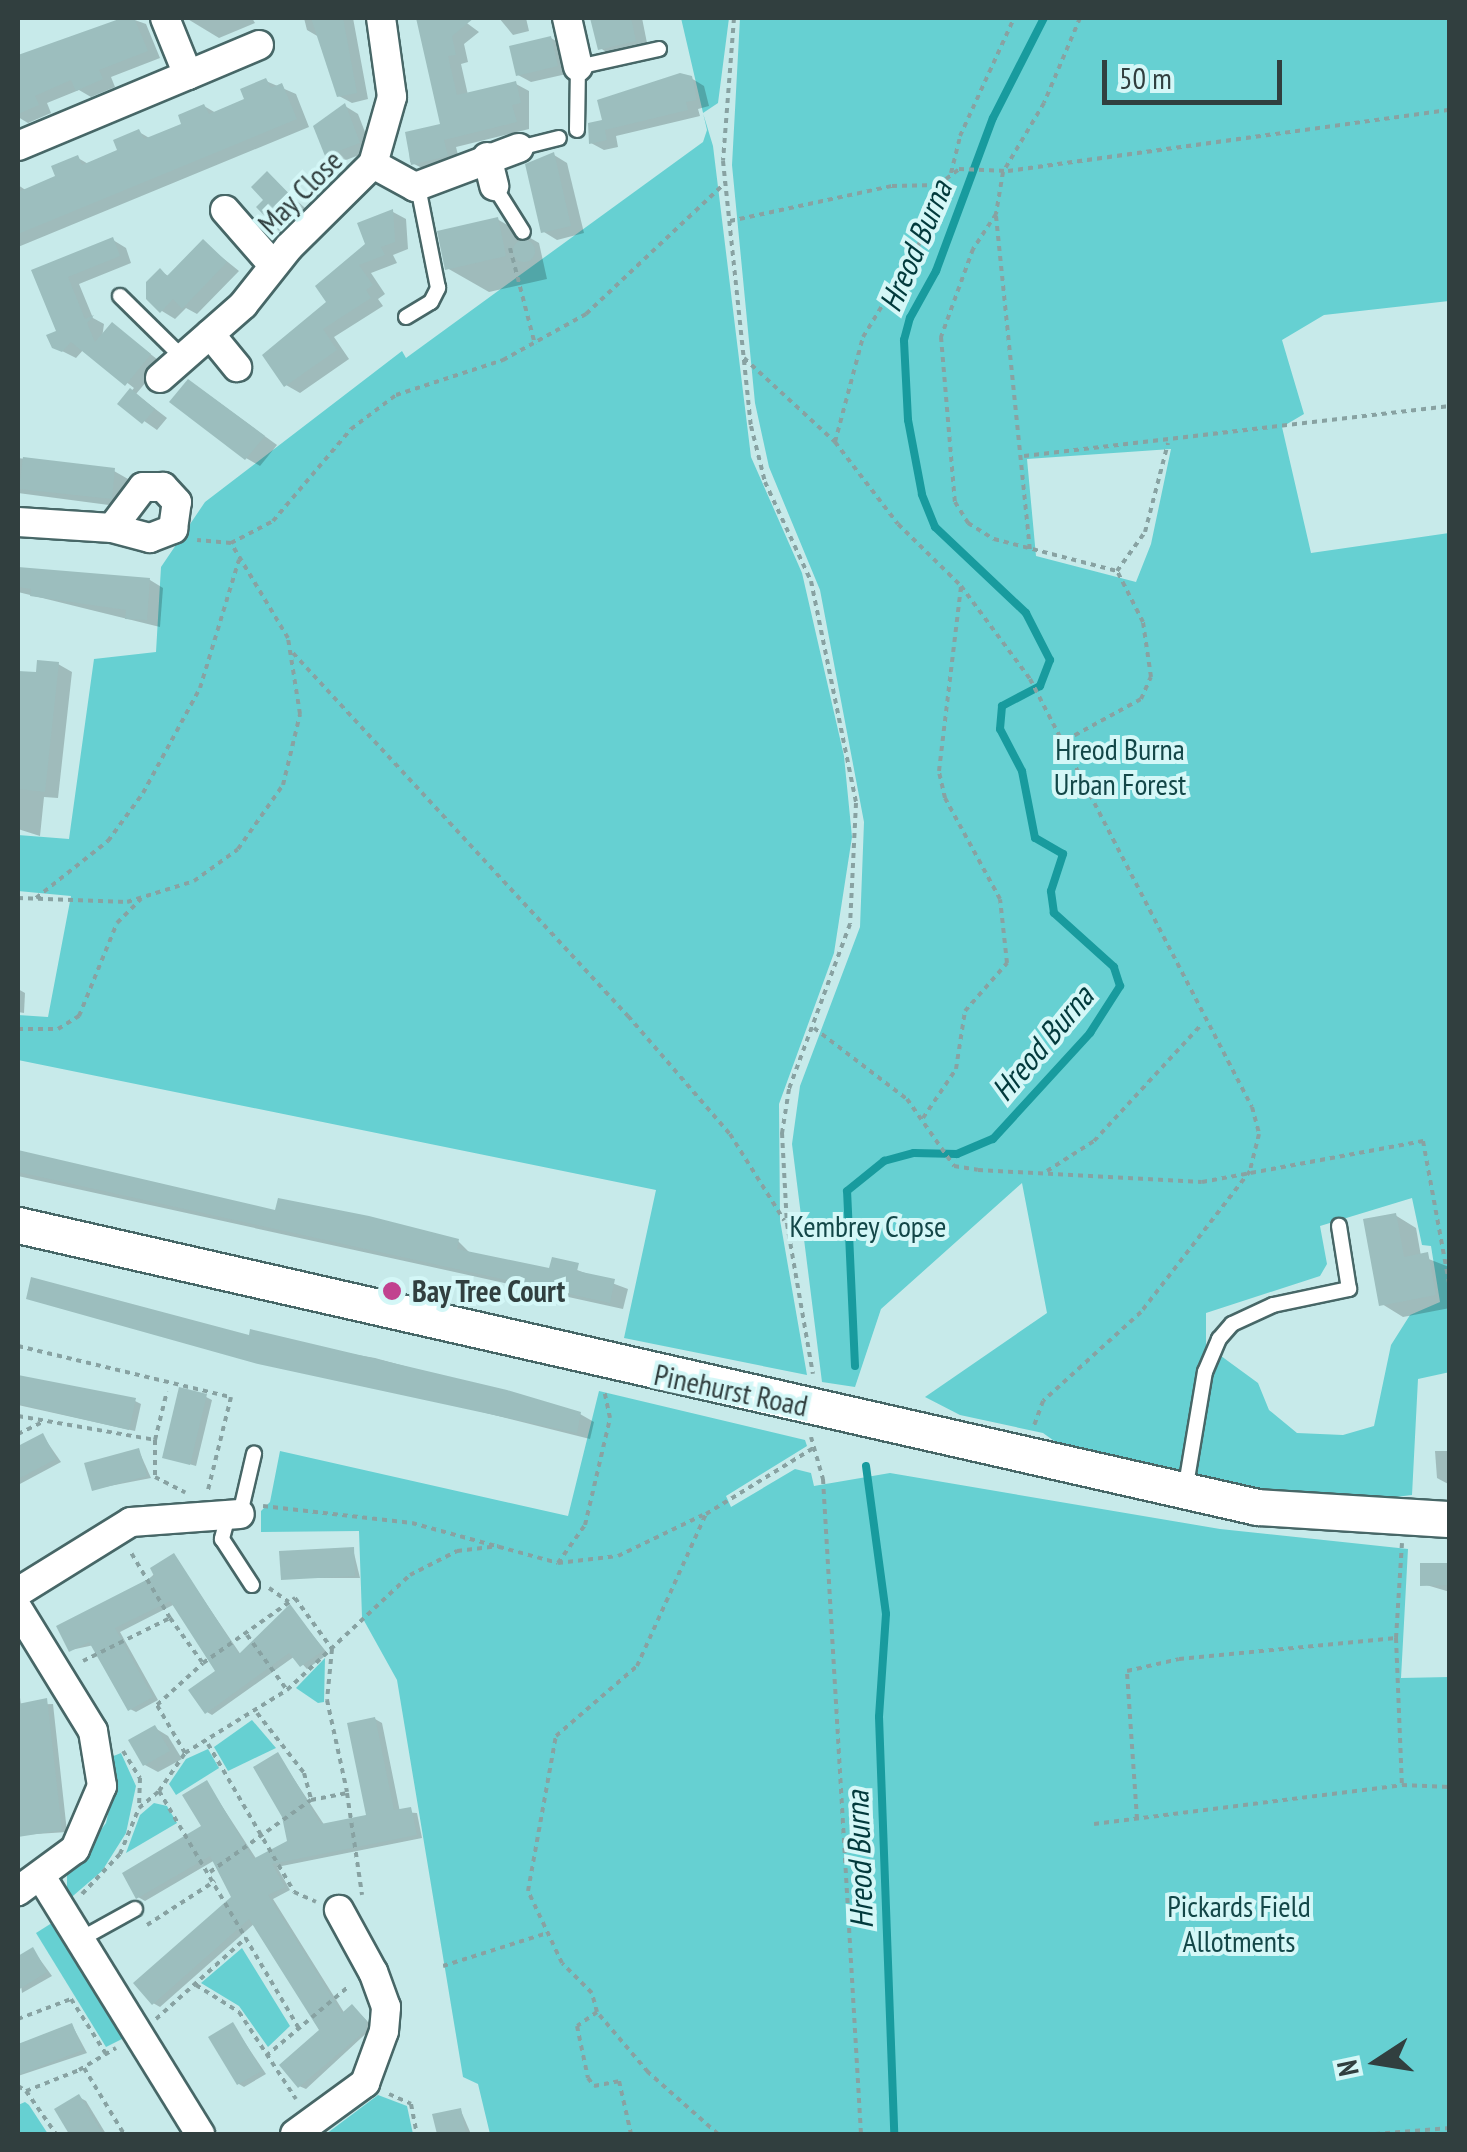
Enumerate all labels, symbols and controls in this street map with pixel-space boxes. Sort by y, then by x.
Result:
scale bar [1107,40,1287,102]
text: 50 m [1119,58,1172,97]
street label: May Close [250,142,350,242]
water label: Hreod Burna [870,175,960,317]
park label: Hreod Burna Urban Forest [1054,731,1186,802]
water label: Hreod Burna [983,978,1101,1108]
park label: Kembrey Copse [789,1208,947,1244]
place label: Bay Tree Court [412,1273,567,1309]
marker: Bay Tree Court [381,1280,403,1302]
street label: Pinehurst Road [651,1356,811,1424]
water label: Hreod Burna [837,1790,881,1930]
park label: Pickards Field Allotments [1167,1888,1311,1958]
north arrow [1327,2012,1427,2112]
text: N [1327,2057,1367,2080]

